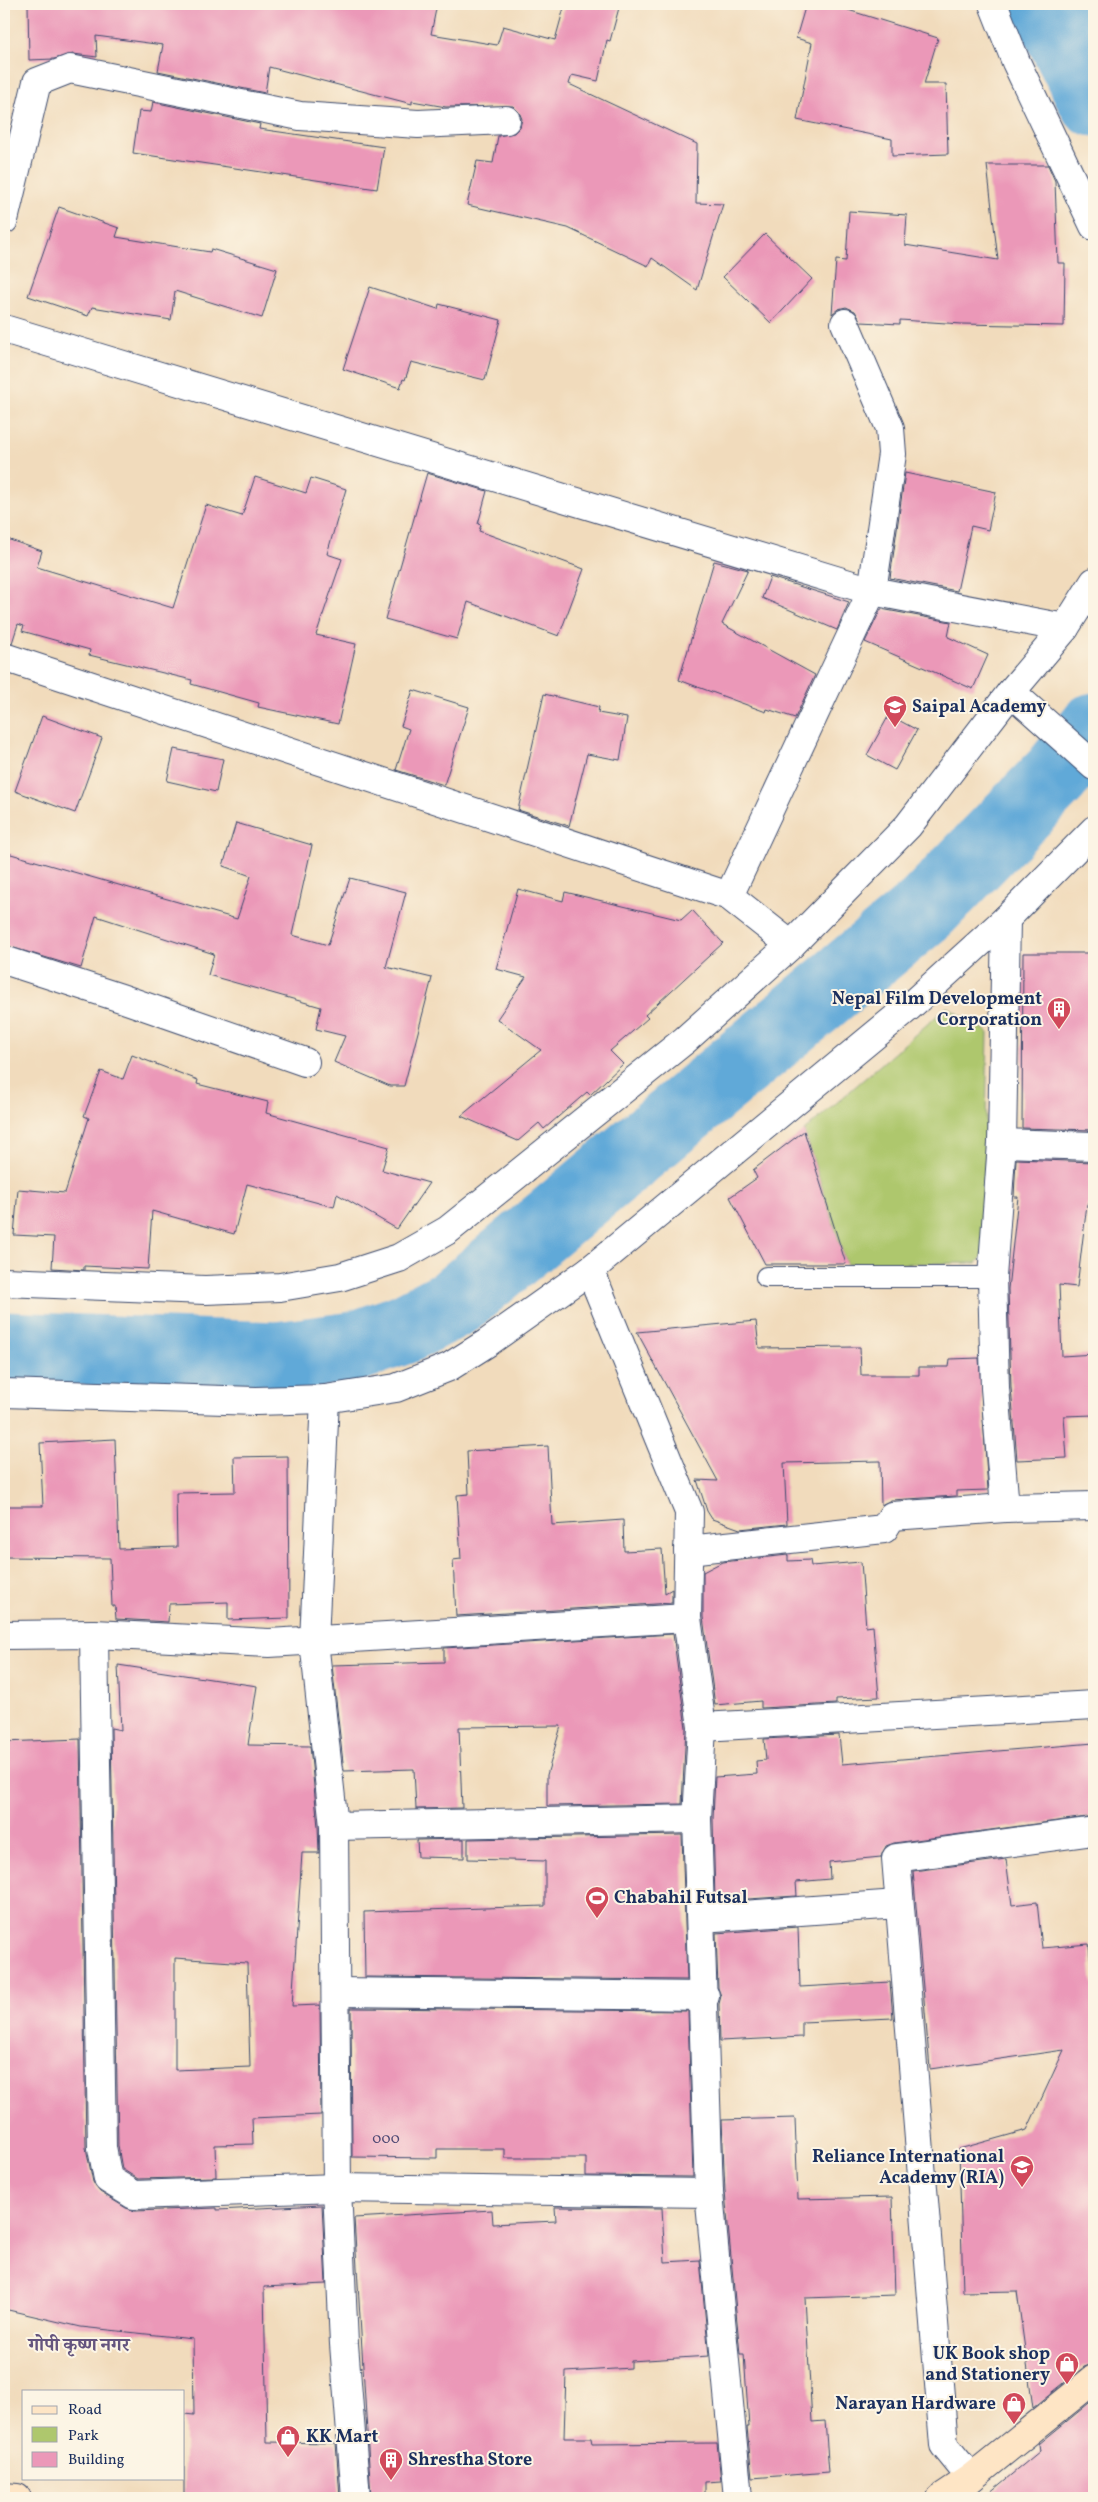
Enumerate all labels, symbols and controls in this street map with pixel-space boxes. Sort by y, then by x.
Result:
school or university icon: Saipal Academy [882,694,908,728]
place label: Saipal Academy [912,695,1047,720]
place label: Nepal Film Development Corporation [832,987,1042,1033]
building icon: Nepal Film Development Corporation [1046,996,1072,1030]
sports icon: Chabahil Futsal [584,1885,610,1919]
place label: Chabahil Futsal [614,1886,748,1911]
house number: 000 [372,2129,400,2150]
place label: Reliance International Academy (RIA) [812,2145,1004,2191]
school or university icon: Reliance International Academy (RIA) [1009,2154,1035,2188]
district label: गोपी कृष्ण नगर [26,2333,131,2359]
place label: UK Book shop and Stationery [925,2342,1050,2388]
shop icon: UK Book shop and Stationery [1054,2351,1080,2385]
legend [22,2390,185,2480]
shop icon: Narayan Hardware [1001,2391,1027,2425]
place label: Narayan Hardware [835,2392,996,2417]
text: Road [68,2400,102,2421]
shop icon: KK Mart [275,2424,301,2458]
place label: KK Mart [306,2425,378,2450]
text: Park [68,2426,99,2447]
building icon: Shrestha Store [378,2447,404,2481]
place label: Shrestha Store [408,2448,532,2473]
text: Building [68,2450,125,2471]

